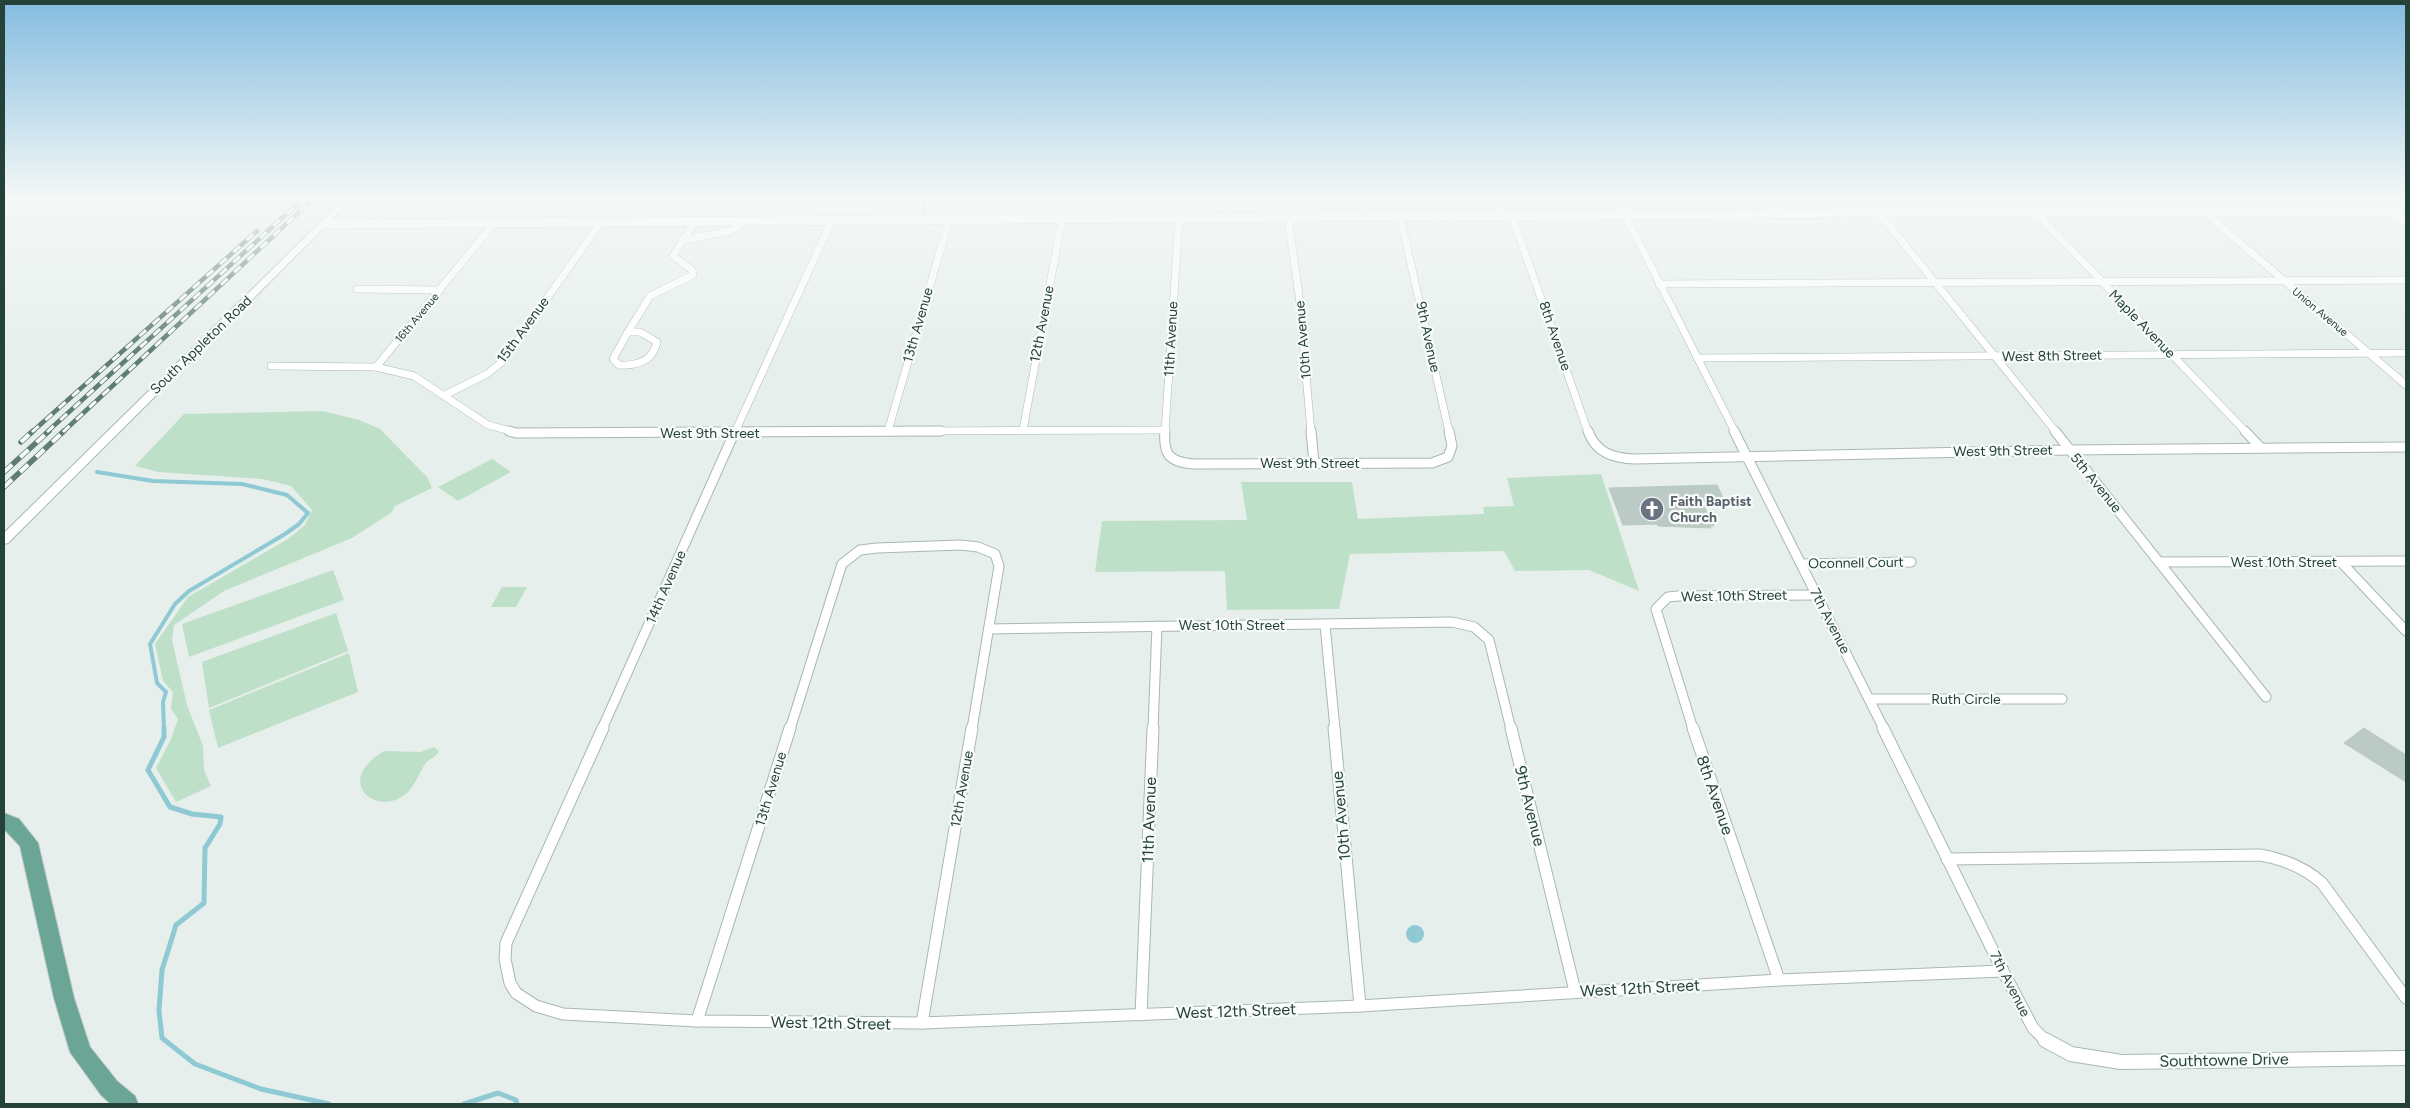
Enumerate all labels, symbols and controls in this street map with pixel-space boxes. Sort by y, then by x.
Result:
street label: 12th Avenue [1026,284,1058,364]
street label: 13th Avenue [899,285,937,365]
street label: Union Avenue [2289,285,2351,339]
street label: Maple Avenue [2105,286,2179,362]
street label: 16th Avenue [392,290,442,346]
street label: South Appleton Road [147,292,255,398]
street label: 15th Avenue [493,293,553,366]
street label: 8th Avenue [1535,299,1575,373]
street label: 10th Avenue [1291,300,1315,380]
street label: 9th Avenue [1412,300,1444,374]
street label: 11th Avenue [1161,301,1181,377]
street label: West 8th Street [2002,347,2102,365]
street label: West 9th Street [660,425,760,442]
street label: West 9th Street [1953,442,2053,460]
street label: 5th Avenue [2067,450,2125,517]
street label: West 9th Street [1260,455,1360,472]
place label: Faith Baptist Church [1670,493,1752,526]
church icon: Faith Baptist Church [1639,496,1665,522]
street label: 14th Avenue [642,547,690,626]
street label: Oconnell Court [1808,554,1904,572]
street label: West 10th Street [2231,554,2337,571]
street label: 7th Avenue [1806,585,1854,657]
street label: West 10th Street [1681,587,1787,605]
street label: West 10th Street [1179,617,1285,634]
street label: Ruth Circle [1931,691,2001,708]
street label: 13th Avenue [752,749,791,828]
street label: 12th Avenue [947,749,977,829]
street label: 8th Avenue [1693,753,1738,838]
street label: 9th Avenue [1511,764,1549,848]
street label: 10th Avenue [1328,770,1354,862]
street label: 11th Avenue [1138,776,1160,863]
street label: 7th Avenue [1986,948,2034,1020]
street label: West 12th Street [1579,975,1701,1001]
street label: West 12th Street [1176,999,1296,1023]
street label: West 12th Street [771,1012,891,1034]
street label: Southtowne Drive [2159,1049,2289,1071]

